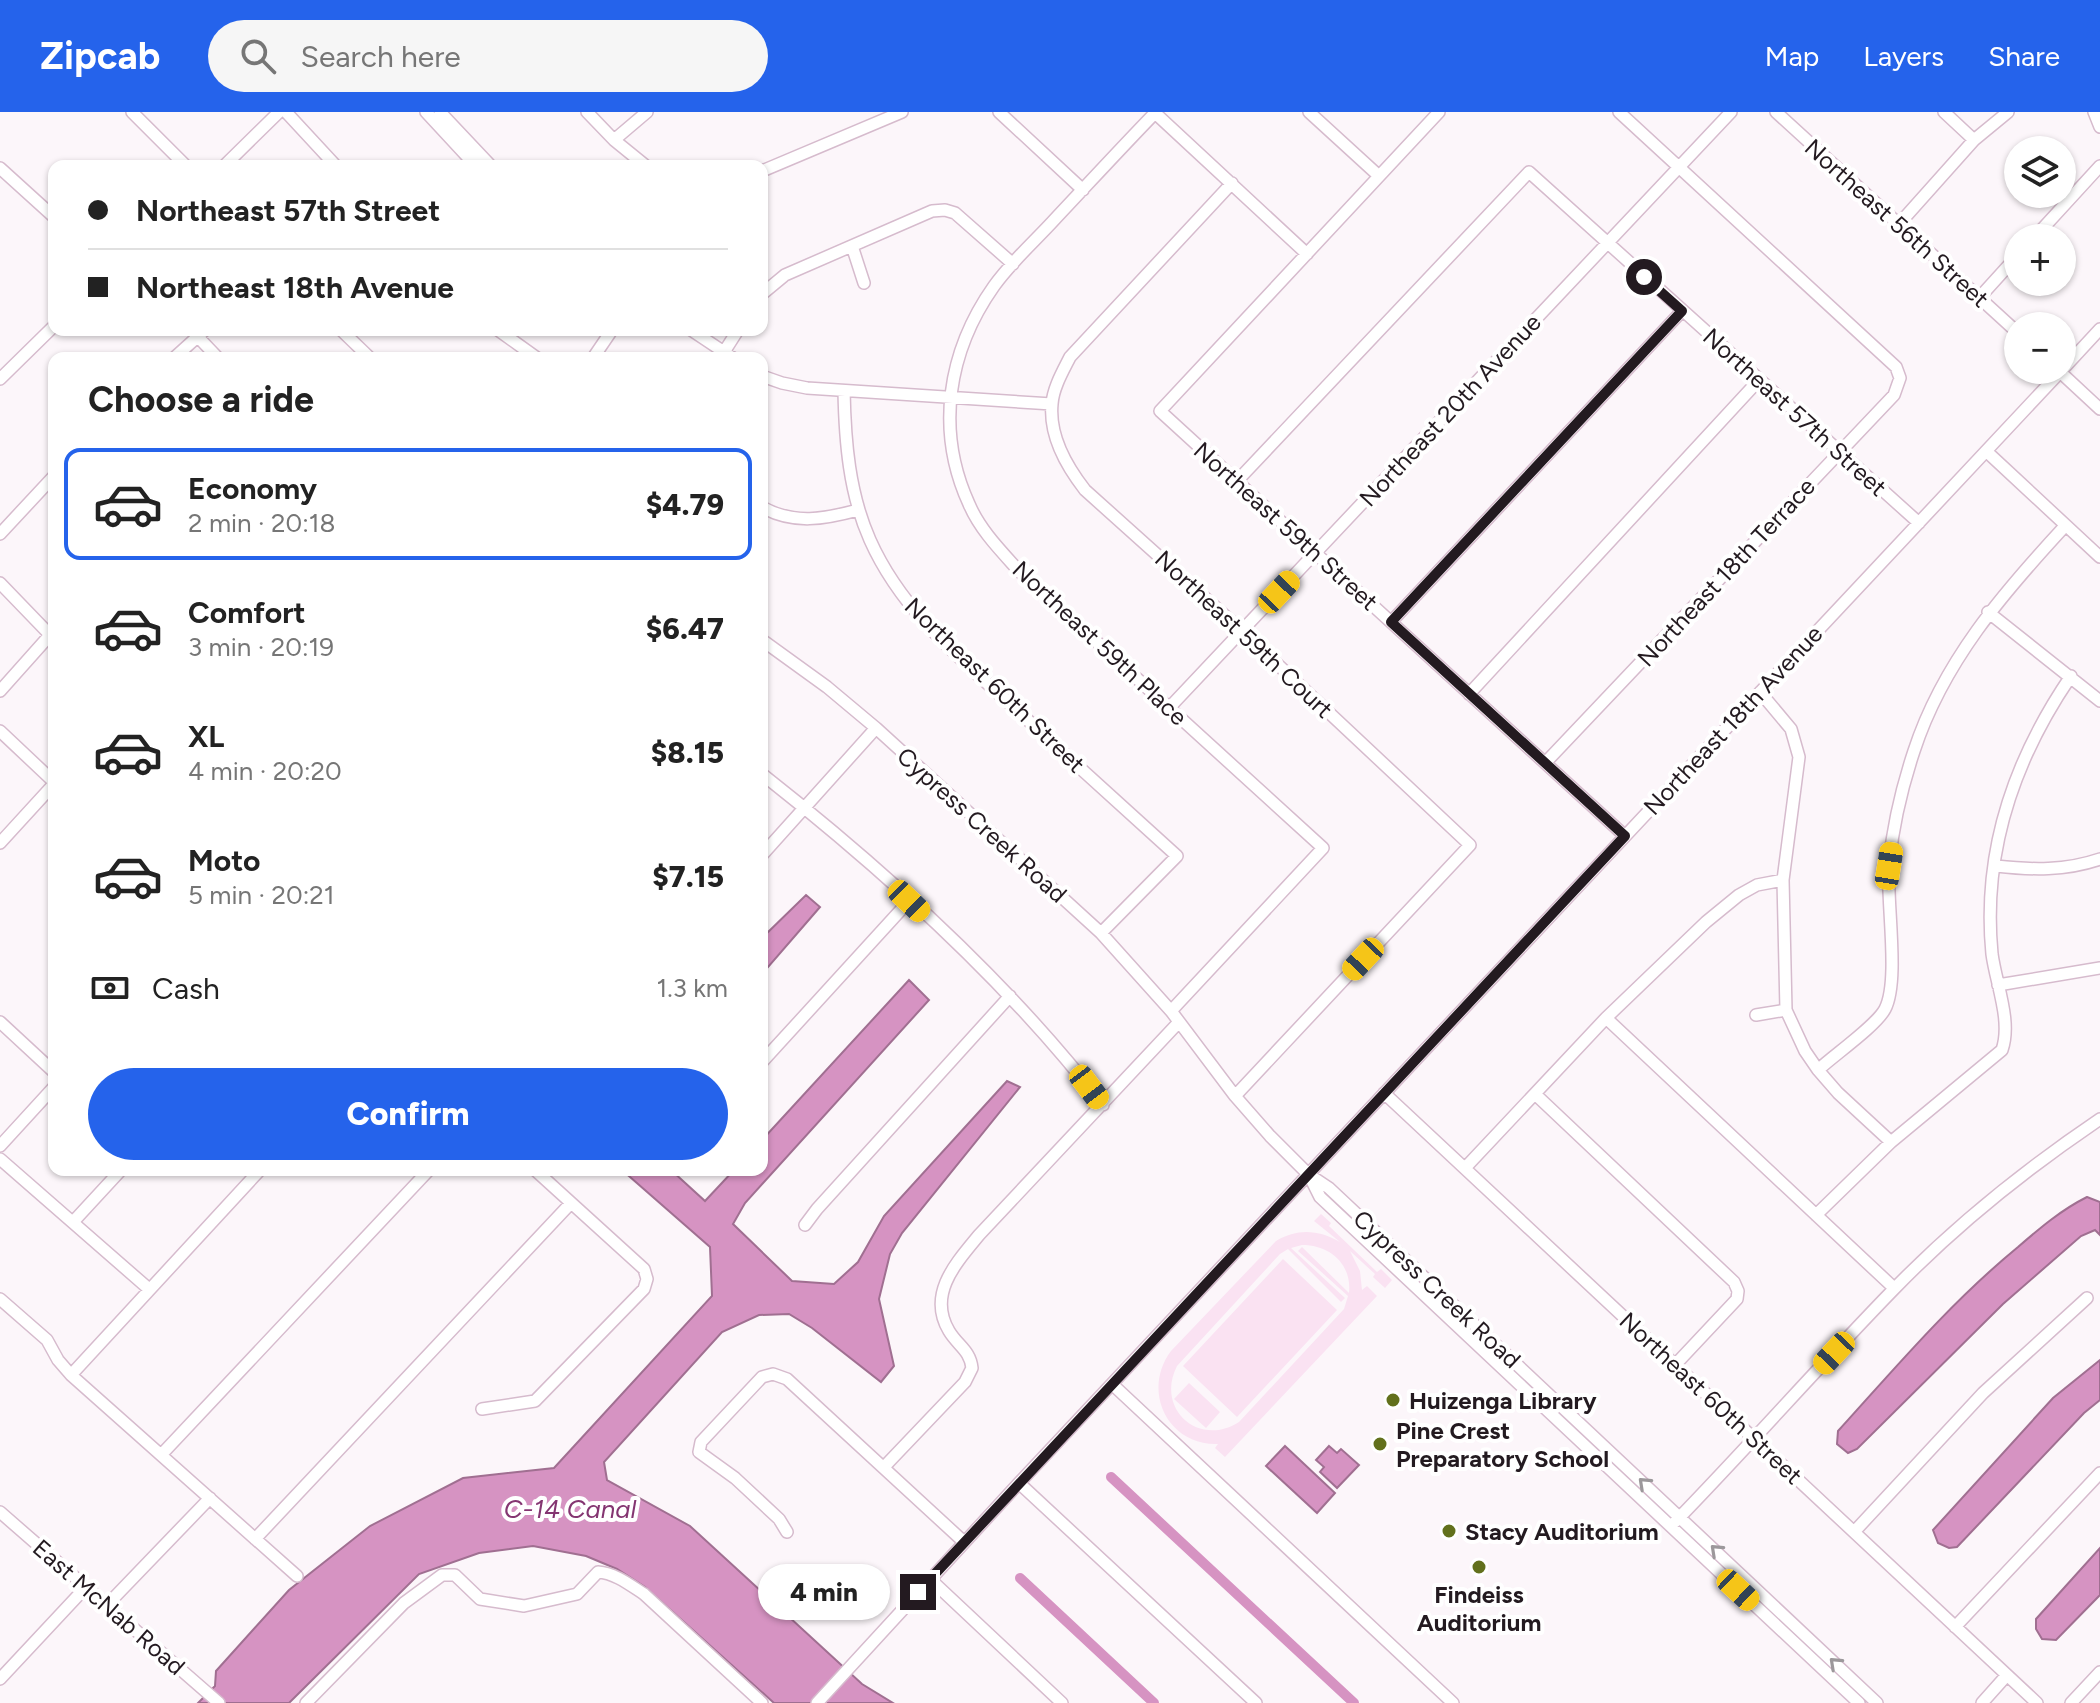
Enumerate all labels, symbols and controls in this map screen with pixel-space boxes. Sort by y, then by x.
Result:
search box [208,20,768,92]
text: Zipcab [40,33,160,79]
icon: search [236,34,280,78]
text: Search here [300,38,461,75]
text: Map [1765,39,1819,73]
text: Layers [1863,39,1944,73]
text: Share [1988,39,2060,73]
street label: Northeast 56th Street [1799,133,1995,313]
map controls [2004,136,2076,384]
button: layers [2004,136,2076,208]
text: Northeast 57th Street [136,192,440,229]
button: + [2004,224,2076,296]
route start [1626,259,1662,295]
text: Northeast 18th Avenue [136,269,454,306]
street label: Northeast 20th Avenue [1353,308,1547,512]
button: − [2004,312,2076,384]
street label: Northeast 57th Street [1697,322,1893,502]
text: Choose a ride [88,378,314,421]
street label: Northeast 59th Street [1188,436,1384,616]
icon: car [92,468,164,540]
text: Economy [188,470,317,507]
street label: Northeast 18th Terrace [1631,472,1821,672]
text: $4.79 [646,486,724,523]
text: 2 min · 20:18 [188,507,336,539]
street label: Northeast 59th Court [1149,544,1339,724]
street label: Northeast 59th Place [1007,555,1193,731]
car [1254,566,1304,618]
street label: Northeast 60th Street [899,591,1091,779]
icon: car [92,592,164,664]
text: Comfort [188,594,306,631]
text: $6.47 [646,610,724,647]
street label: Northeast 18th Avenue [1638,619,1828,821]
text: 3 min · 20:19 [188,631,334,663]
icon: car [92,716,164,788]
text: XL [188,718,224,755]
text: $8.15 [651,734,724,771]
street label: Cypress Creek Road [891,741,1073,909]
text: 4 min · 20:20 [188,755,342,787]
icon: car [92,840,164,912]
car [1873,840,1905,892]
text: Moto [188,842,260,879]
text: $7.15 [652,858,724,895]
car [883,876,935,926]
text: 5 min · 20:21 [188,879,335,911]
car [1338,933,1388,985]
icon: cash [88,966,132,1010]
text: Cash [152,970,220,1007]
text: 1.3 km [657,972,728,1004]
car [1065,1061,1113,1113]
button: Confirm [88,1068,728,1160]
street label: Cypress Creek Road [1347,1204,1527,1374]
street label: Northeast 60th Street [1614,1306,1808,1490]
car [1809,1327,1859,1379]
place label: Huizenga Library [1409,1386,1597,1415]
marker: Huizenga Library [1384,1391,1402,1409]
place label: Pine Crest Preparatory School [1396,1416,1609,1473]
marker: Pine Crest Preparatory School [1371,1435,1389,1453]
one-way arrow [1639,1478,1653,1493]
water label: C-14 Canal [504,1493,636,1525]
place label: Stacy Auditorium [1465,1517,1659,1546]
marker: Stacy Auditorium [1440,1522,1458,1540]
street label: East McNab Road [27,1533,191,1681]
one-way arrow [1711,1545,1725,1560]
marker: Findeiss Auditorium [1470,1558,1488,1576]
callout: 4 min [758,1564,890,1620]
car [1712,1565,1764,1615]
route end [900,1574,936,1610]
text: 4 min [790,1576,858,1608]
place label: Findeiss Auditorium [1417,1580,1541,1637]
one-way arrow [1830,1657,1844,1672]

